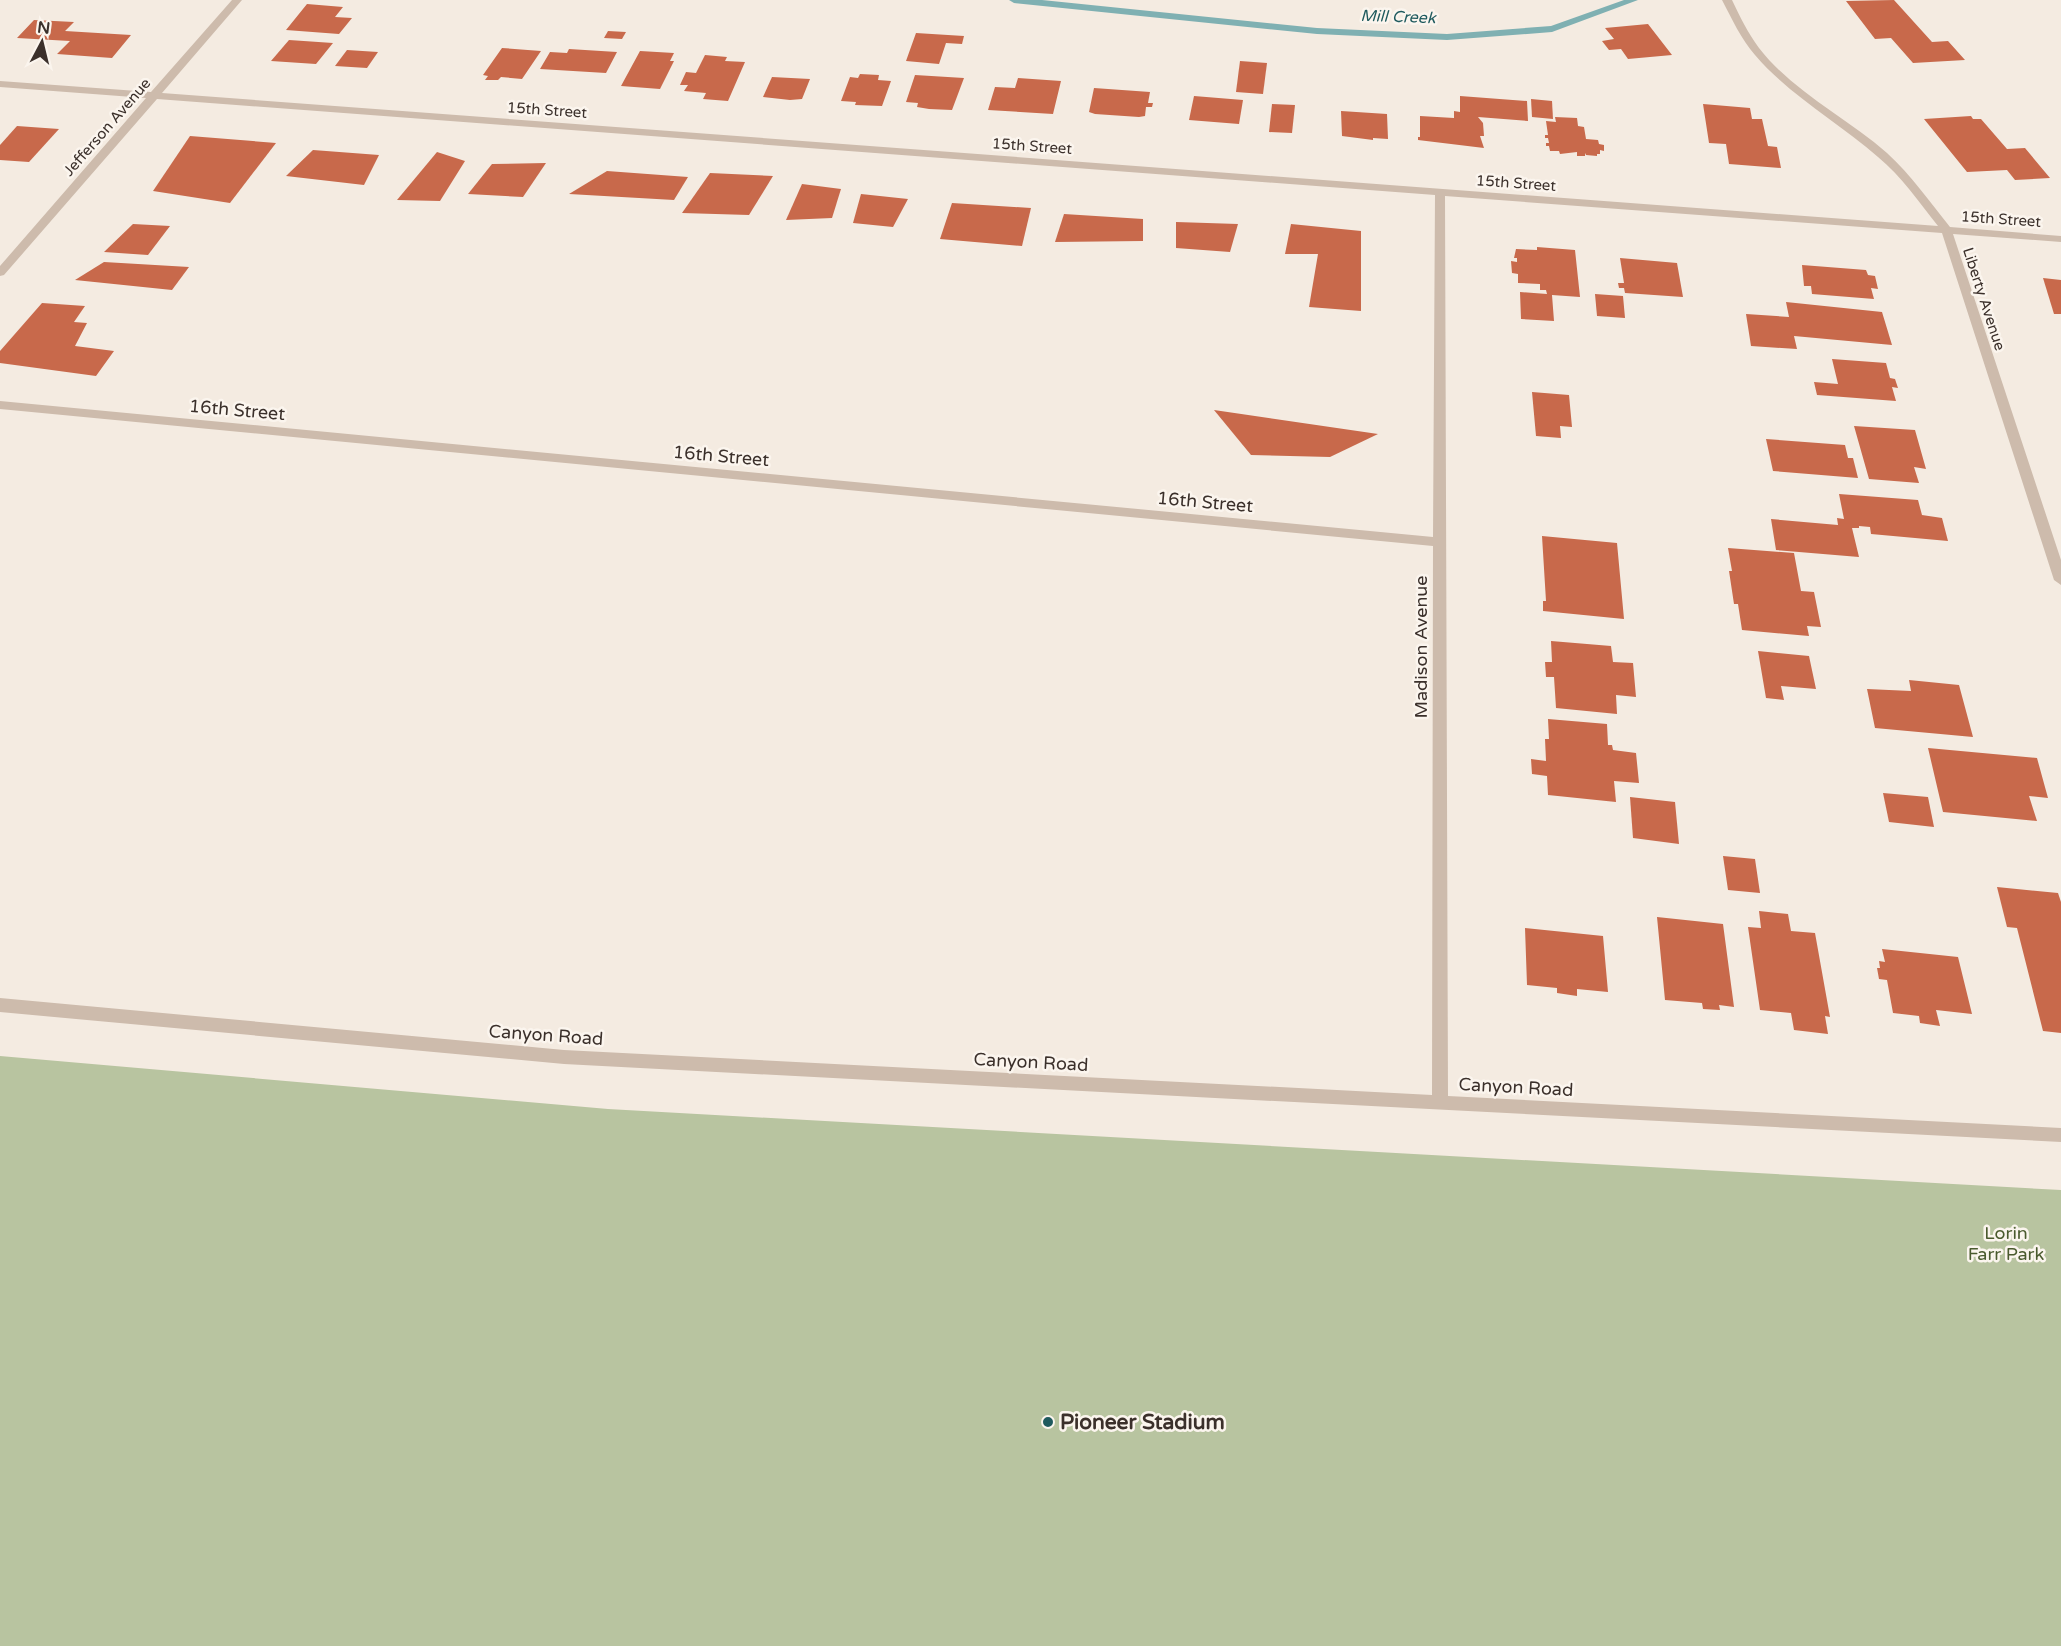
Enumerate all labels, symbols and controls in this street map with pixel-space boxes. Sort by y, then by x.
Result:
water label: Mill Creek [1360,6,1437,28]
north arrow [12,12,72,72]
text: N [36,17,51,39]
street label: Jefferson Avenue [60,74,154,180]
street label: 15th Street [506,98,588,122]
street label: 15th Street [991,134,1073,158]
street label: 15th Street [1475,171,1557,195]
street label: 15th Street [1960,207,2042,231]
street label: Liberty Avenue [1959,245,2009,353]
street label: 16th Street [188,395,286,425]
street label: 16th Street [672,441,770,471]
street label: 16th Street [1156,487,1254,517]
street label: Madison Avenue [1410,576,1432,719]
street label: Canyon Road [488,1020,604,1050]
street label: Canyon Road [973,1048,1089,1076]
street label: Canyon Road [1458,1073,1574,1101]
park label: Lorin Farr Park [1968,1222,2044,1265]
place label: Pioneer Stadium [1060,1410,1225,1435]
marker: Pioneer Stadium [1041,1415,1055,1429]

